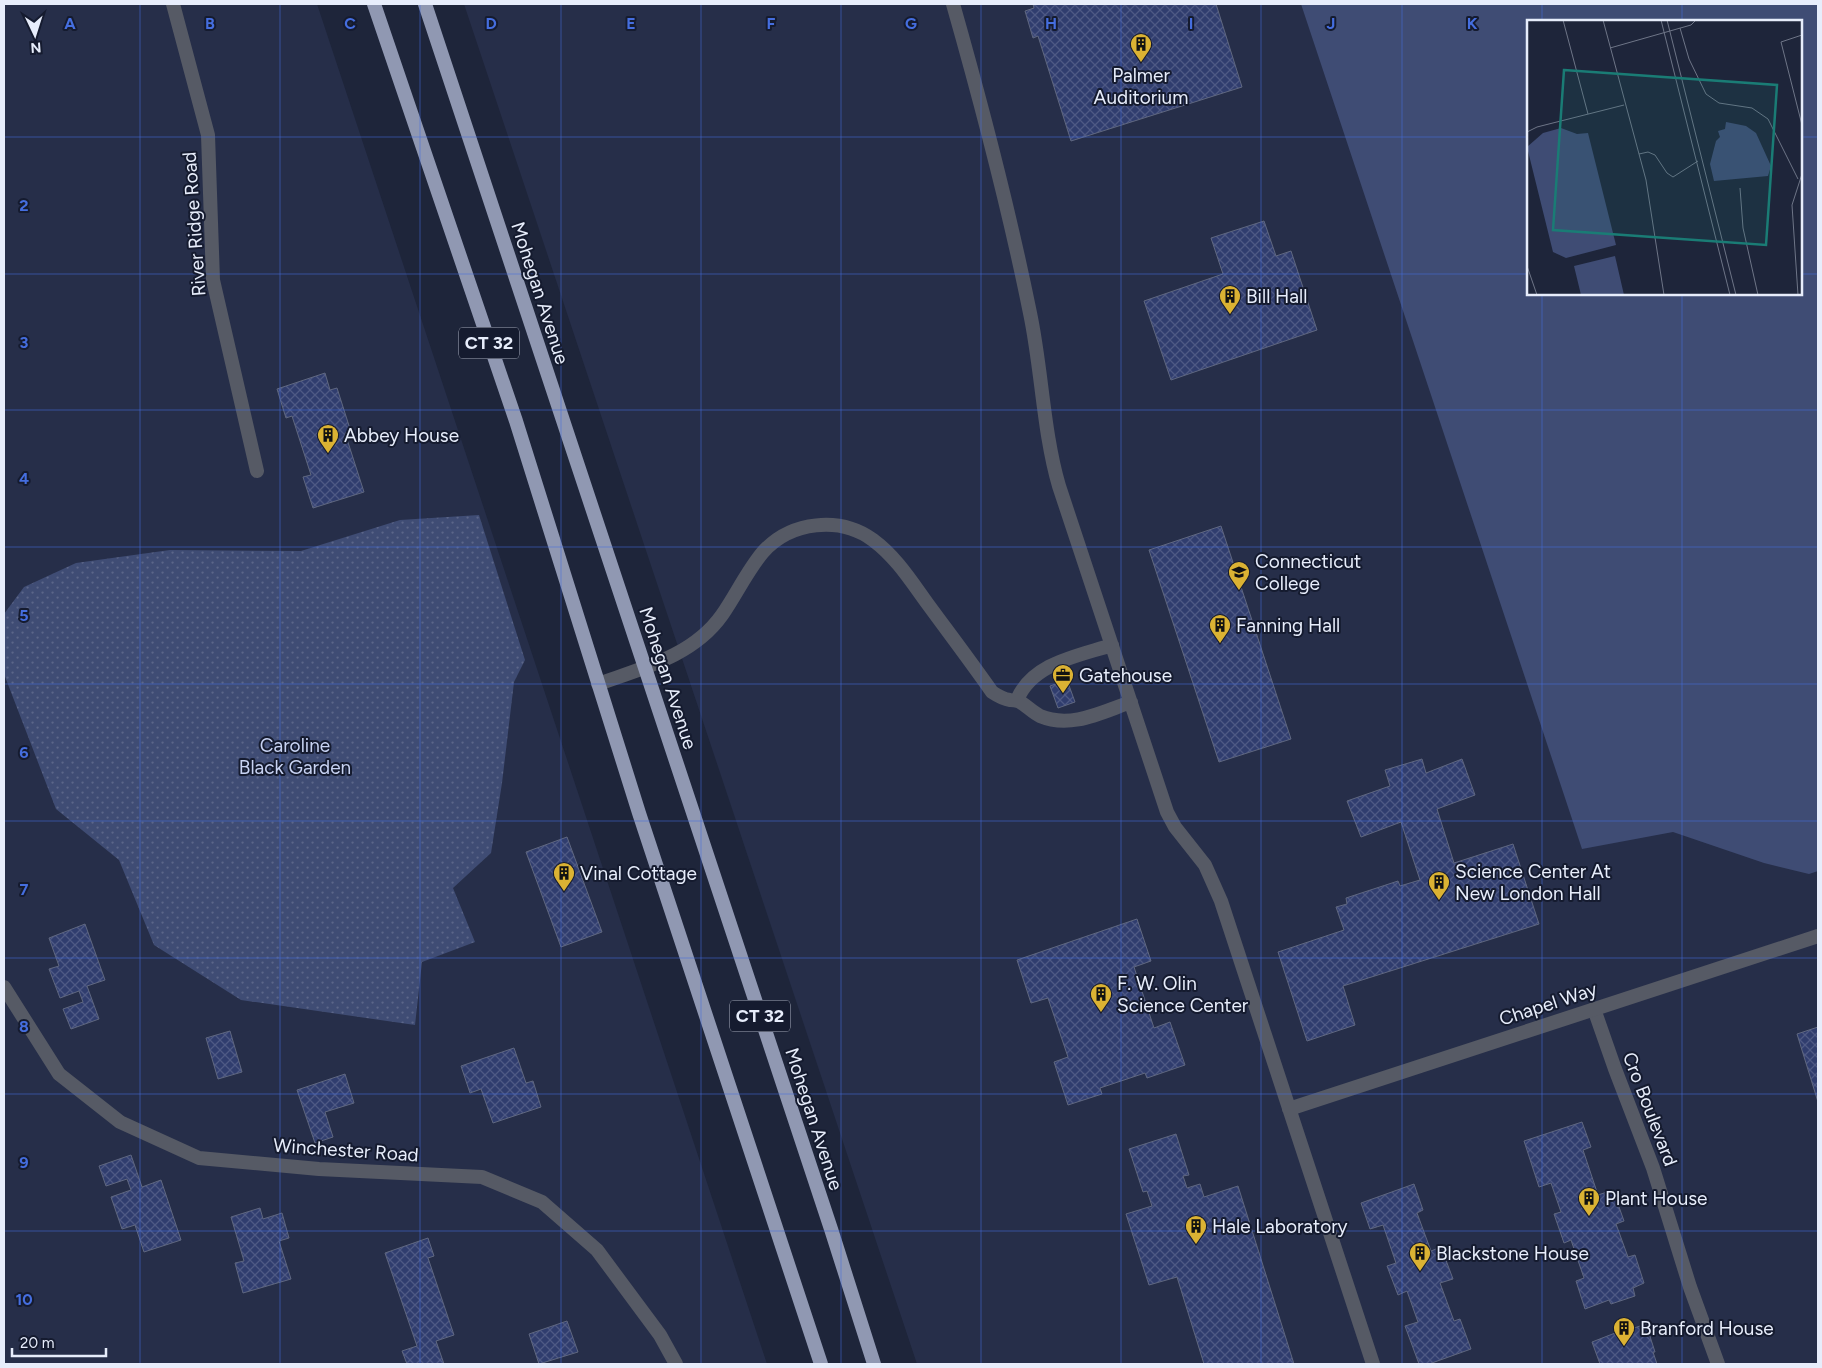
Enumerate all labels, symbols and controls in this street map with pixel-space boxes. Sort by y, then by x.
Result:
north arrow [10,10,60,60]
text: A [64,14,76,33]
text: B [205,14,215,33]
text: C [344,14,356,33]
text: D [485,14,497,33]
text: E [626,14,636,33]
text: F [767,14,776,33]
text: G [905,14,917,33]
text: H [1045,14,1057,33]
text: I [1189,14,1193,33]
text: J [1327,14,1335,33]
text: K [1467,14,1478,33]
inset map [1527,20,1802,295]
building icon: Palmer Auditorium [1129,32,1153,63]
text: N [30,39,42,56]
place label: Palmer Auditorium [1094,64,1188,109]
street label: River Ridge Road [177,151,211,297]
text: 2 [19,196,29,215]
street label: Mohegan Avenue [506,219,574,367]
building icon: Bill Hall [1218,284,1242,315]
place label: Bill Hall [1246,285,1307,308]
road number: CT 32 [459,328,519,358]
text: 3 [20,333,29,352]
building icon: Abbey House [316,423,340,454]
place label: Abbey House [344,424,459,447]
text: 4 [19,469,29,488]
place label: Connecticut College [1255,550,1361,595]
school or university icon: Connecticut College [1227,560,1251,591]
street label: Mohegan Avenue [634,604,702,752]
text: 5 [19,606,29,625]
building icon: Fanning Hall [1208,613,1232,644]
place label: Fanning Hall [1236,614,1340,637]
office icon: Gatehouse [1051,663,1075,694]
place label: Gatehouse [1079,664,1172,687]
park label: Caroline Black Garden [239,734,351,779]
text: 6 [19,743,29,762]
place label: Science Center At New London Hall [1455,860,1611,905]
building icon: Vinal Cottage [552,861,576,892]
place label: Vinal Cottage [580,862,697,885]
building icon: Science Center At New London Hall [1427,870,1451,901]
text: 7 [20,880,29,899]
place label: F. W. Olin Science Center [1117,972,1249,1017]
street label: Chapel Way [1496,977,1600,1031]
building icon: F. W. Olin Science Center [1089,982,1113,1013]
road number: CT 32 [730,1000,790,1032]
text: 8 [19,1017,29,1036]
street label: Mohegan Avenue [780,1045,848,1193]
street label: Cro Boulevard [1618,1049,1682,1169]
street label: Winchester Road [273,1133,419,1167]
text: 9 [19,1153,29,1172]
building icon: Plant House [1577,1186,1601,1217]
place label: Plant House [1605,1187,1707,1210]
building icon: Hale Laboratory [1184,1214,1208,1245]
place label: Hale Laboratory [1212,1215,1348,1238]
building icon: Blackstone House [1408,1241,1432,1272]
place label: Blackstone House [1436,1242,1589,1265]
text: 10 [15,1290,33,1309]
building icon: Branford House [1612,1316,1636,1347]
place label: Branford House [1640,1317,1774,1340]
scale bar [12,1326,106,1358]
text: 20 m [20,1334,54,1352]

